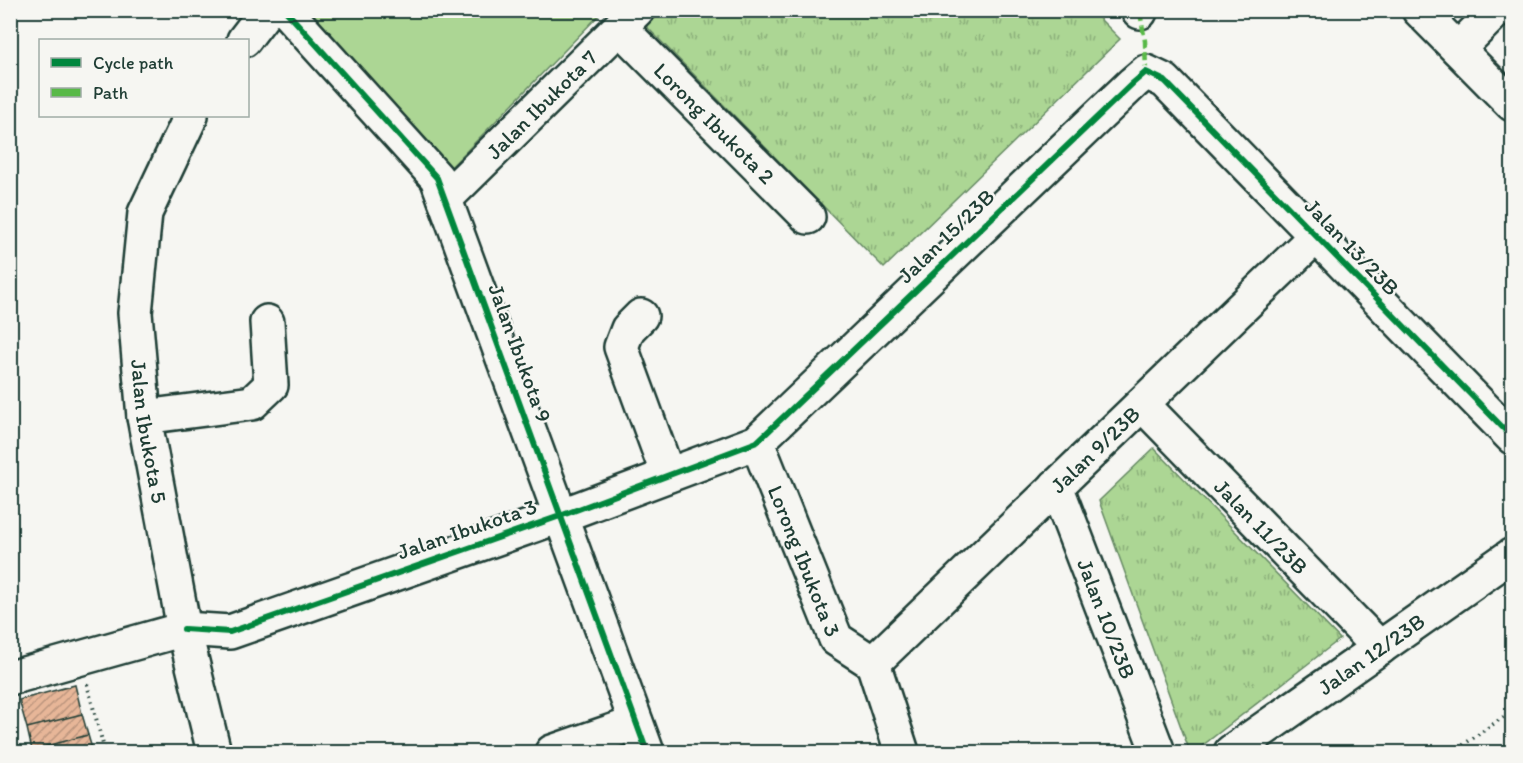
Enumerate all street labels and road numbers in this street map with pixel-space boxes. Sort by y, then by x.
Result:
street label: Jalan Ibukota 7 [480,44,602,165]
street label: Lorong Ibukota 2 [648,57,781,190]
street label: Jalan 15/23B [892,183,1000,289]
street label: Jalan 13/23B [1299,193,1405,301]
street label: Jalan Ibukota 9 [482,280,558,426]
street label: Jalan Ibukota 5 [126,358,173,505]
street label: Jalan 9/23B [1044,400,1145,499]
street label: Jalan 11/23B [1209,473,1314,580]
street label: Lorong Ibukota 3 [762,481,847,640]
street label: Jalan Ibukota 3 [394,492,540,566]
street label: Jalan 10/23B [1072,555,1142,682]
street label: Jalan 12/23B [1312,607,1430,701]

